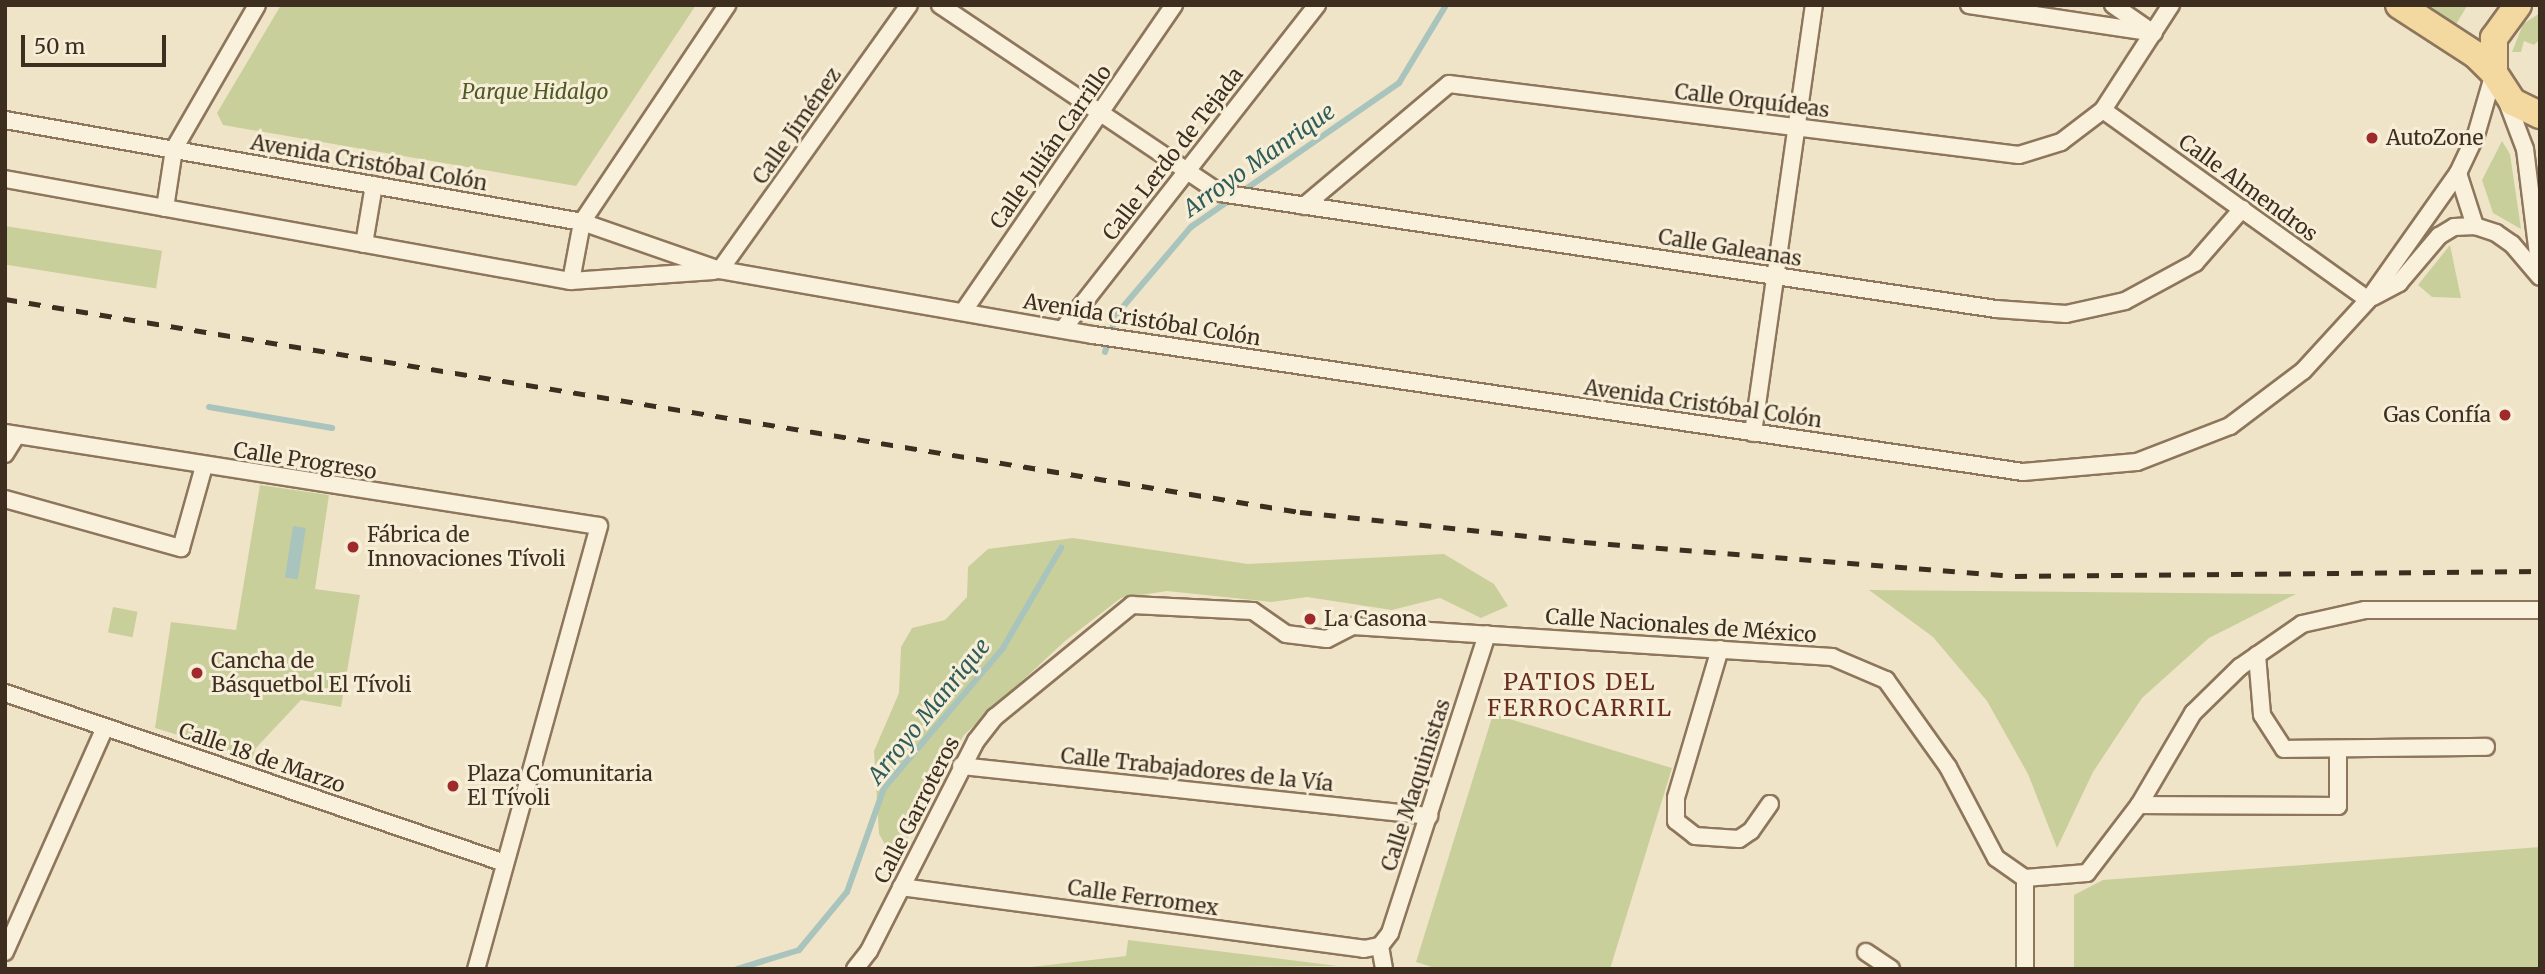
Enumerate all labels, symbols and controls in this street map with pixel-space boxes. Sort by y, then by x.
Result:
scale bar [24,21,170,65]
text: 50 m [34,33,85,60]
street label: Calle Julián Carrillo [985,60,1117,234]
street label: Calle Lerdo de Tejada [1098,62,1248,246]
street label: Calle Jiménez [748,63,846,189]
park label: Parque Hidalgo [462,79,608,105]
street label: Calle Orquídeas [1673,79,1831,123]
water label: Arroyo Manrique [1178,97,1340,223]
place label: AutoZone [2386,125,2484,151]
street label: Calle Almendros [2174,129,2322,247]
street label: Avenida Cristóbal Colón [249,130,489,196]
marker: AutoZone [2364,130,2380,146]
street label: Calle Galeanas [1656,224,1804,272]
street label: Avenida Cristóbal Colón [1022,289,1262,351]
street label: Avenida Cristóbal Colón [1582,375,1824,433]
place label: Gas Confía [2383,402,2491,428]
marker: Gas Confía [2497,407,2513,423]
street label: Calle Progreso [232,437,378,485]
place label: Fábrica de Innovaciones Tívoli [367,522,566,572]
marker: Fábrica de Innovaciones Tívoli [345,539,361,555]
street label: Calle Nacionales de México [1545,604,1817,648]
place label: La Casona [1324,606,1427,632]
marker: La Casona [1302,611,1318,627]
water label: Arroyo Manrique [862,633,996,789]
place label: Cancha de Básquetbol El Tívoli [211,648,412,698]
marker: Cancha de Básquetbol El Tívoli [189,665,205,681]
district label: PATIOS DEL FERROCARRIL [1488,668,1672,722]
street label: Calle Maquinistas [1376,696,1456,874]
street label: Calle 18 de Marzo [175,718,349,798]
street label: Calle Garroteros [869,732,965,888]
street label: Calle Trabajadores de la Vía [1059,743,1335,797]
place label: Plaza Comunitaria El Tívoli [467,761,653,811]
marker: Plaza Comunitaria El Tívoli [445,778,461,794]
street label: Calle Ferromex [1066,875,1220,921]

